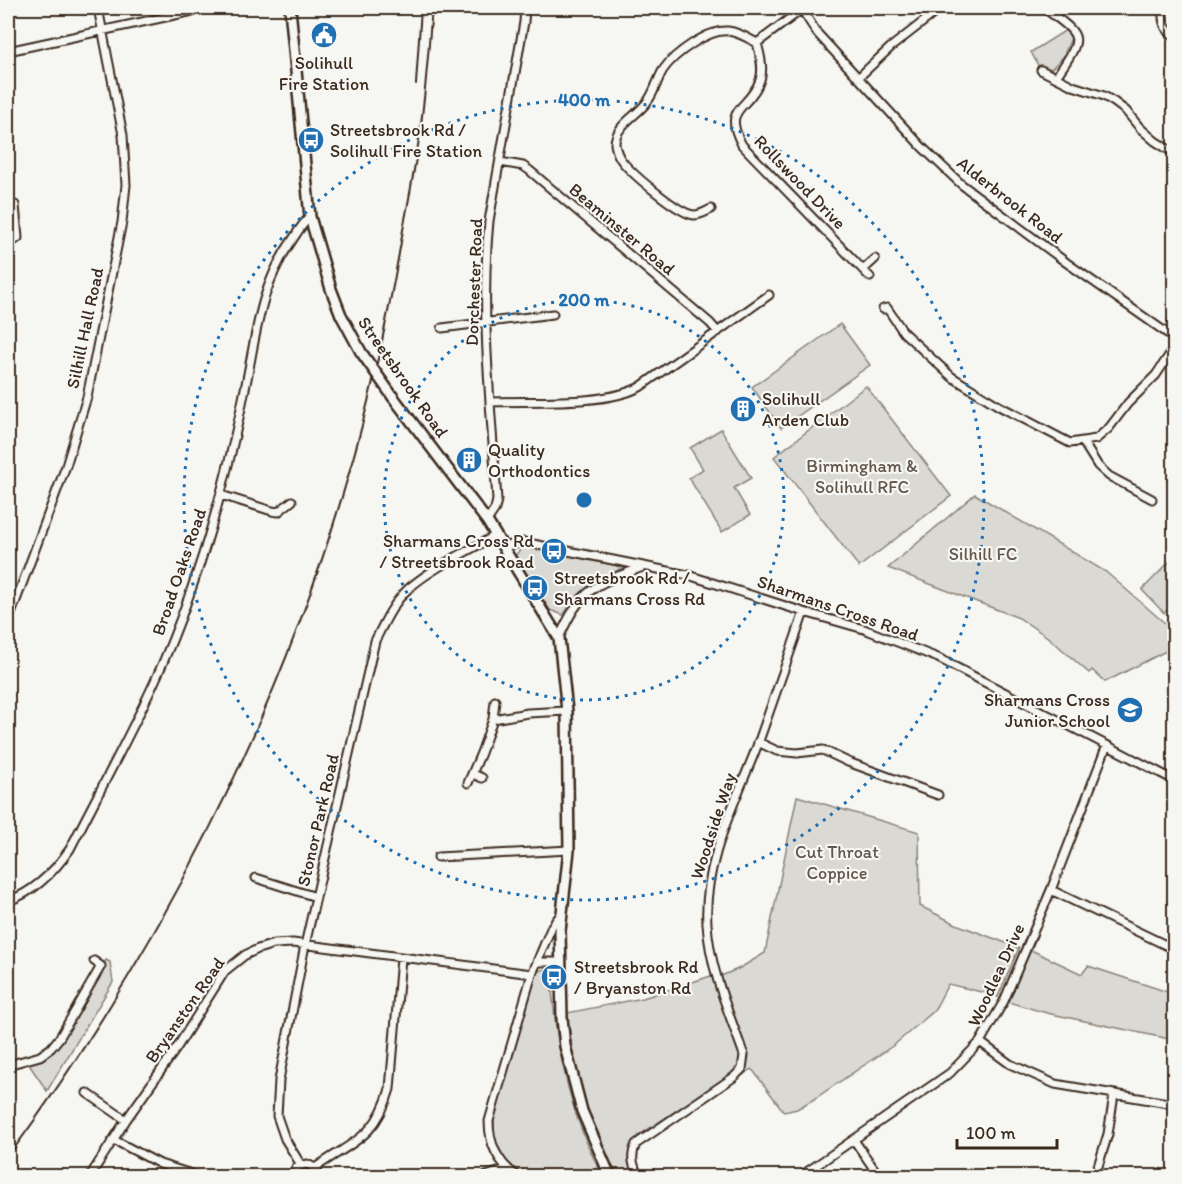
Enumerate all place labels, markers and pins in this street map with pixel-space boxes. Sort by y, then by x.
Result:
public building icon: Solihull Fire Station [309,20,339,50]
place label: Solihull Fire Station [279,52,369,95]
place label: Streetsbrook Rd / Solihull Fire Station [330,119,482,162]
bus stop icon: Streetsbrook Rd / Solihull Fire Station [296,125,326,155]
place label: Solihull Arden Club [762,388,849,431]
building icon: Solihull Arden Club [728,394,758,424]
place label: Quality Orthodontics [488,439,590,482]
building icon: Quality Orthodontics [454,445,484,475]
centre of rings [574,490,594,510]
place label: Sharmans Cross Rd / Streetsbrook Road [380,530,534,573]
bus stop icon: Sharmans Cross Rd / Streetsbrook Road [539,536,569,566]
place label: Streetsbrook Rd / Sharmans Cross Rd [554,567,705,610]
bus stop icon: Streetsbrook Rd / Sharmans Cross Rd [520,573,550,603]
place label: Sharmans Cross Junior School [984,689,1110,732]
school or university icon: Sharmans Cross Junior School [1115,695,1145,725]
place label: Streetsbrook Rd / Bryanston Rd [574,956,699,999]
bus stop icon: Streetsbrook Rd / Bryanston Rd [539,962,569,992]

